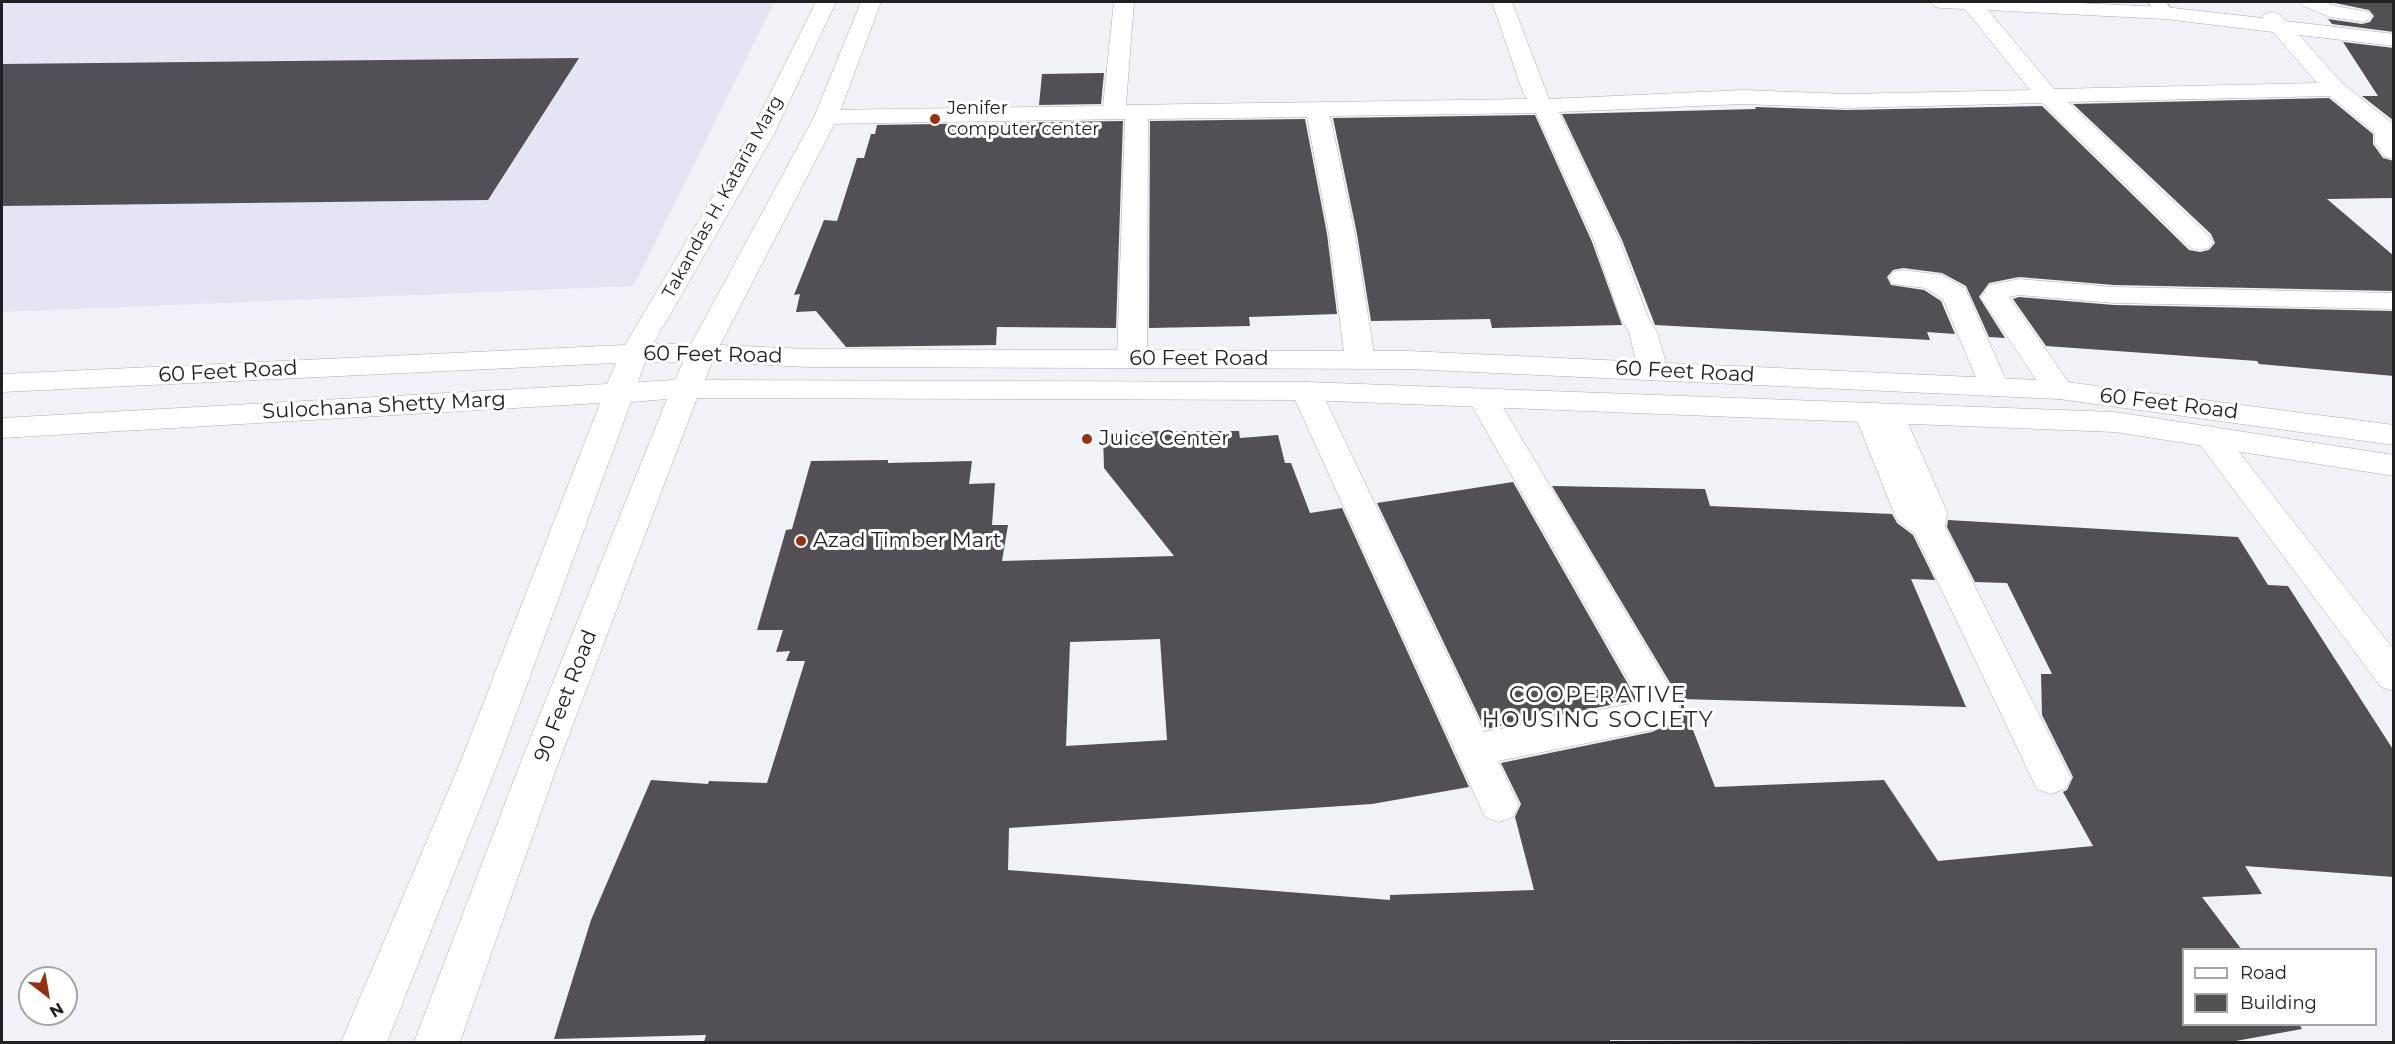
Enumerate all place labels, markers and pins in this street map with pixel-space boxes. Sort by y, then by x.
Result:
place label: Jenifer computer center [947,98,1100,140]
marker: Jenifer computer center [928,112,942,126]
place label: Juice Center [1099,426,1230,452]
marker: Juice Center [1080,432,1094,446]
place label: Azad Timber Mart [813,528,1001,554]
marker: Azad Timber Mart [794,534,808,548]

